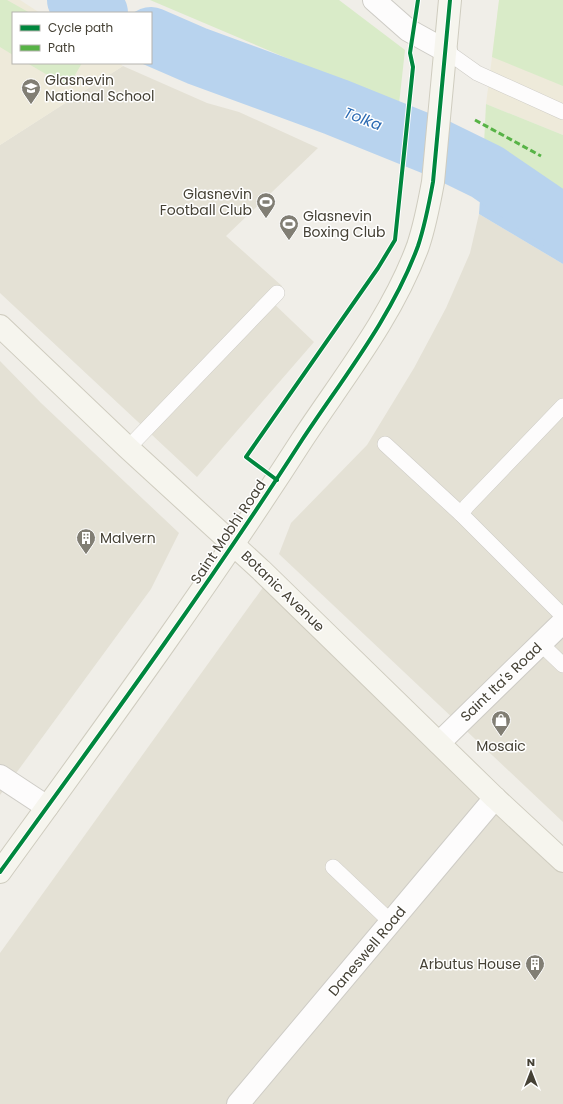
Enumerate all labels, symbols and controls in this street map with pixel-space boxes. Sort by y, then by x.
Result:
legend [12,12,152,64]
text: Cycle path [48,19,113,36]
text: Path [48,39,75,56]
place label: Glasnevin National School [45,70,154,106]
school or university icon: Glasnevin National School [20,77,42,105]
water label: Tolka [341,102,385,135]
place label: Glasnevin Football Club [160,184,252,220]
sports icon: Glasnevin Football Club [255,191,277,219]
place label: Glasnevin Boxing Club [303,206,386,242]
sports icon: Glasnevin Boxing Club [278,213,300,241]
street label: Saint Mobhi Road [186,476,270,588]
building icon: Malvern [75,527,97,555]
place label: Malvern [100,528,156,548]
street label: Botanic Avenue [237,546,329,636]
street label: Saint Ita's Road [456,638,546,726]
shop icon: Mosaic [490,709,512,737]
place label: Mosaic [476,736,526,756]
street label: Daneswell Road [324,902,410,1000]
building icon: Arbutus House [524,953,546,981]
place label: Arbutus House [419,954,521,974]
north arrow [511,1052,551,1092]
text: N [527,1054,535,1070]

